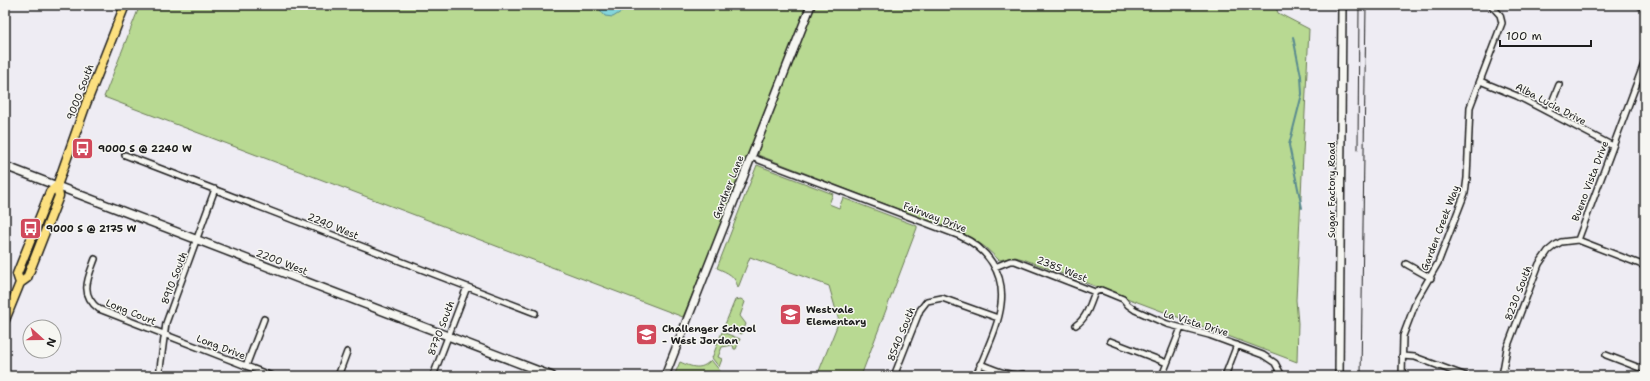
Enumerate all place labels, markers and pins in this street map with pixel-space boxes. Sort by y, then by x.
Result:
bus stop icon: 9000 S @ 2240 W [70,135,96,161]
place label: 9000 S @ 2240 W [98,142,192,155]
bus stop icon: 9000 S @ 2175 W [17,215,43,241]
place label: 9000 S @ 2175 W [46,222,136,235]
school or university icon: Westvale Elementary [778,302,804,328]
place label: Westvale Elementary [806,303,866,328]
school or university icon: Challenger School - West Jordan [634,321,660,347]
place label: Challenger School - West Jordan [662,322,756,347]

